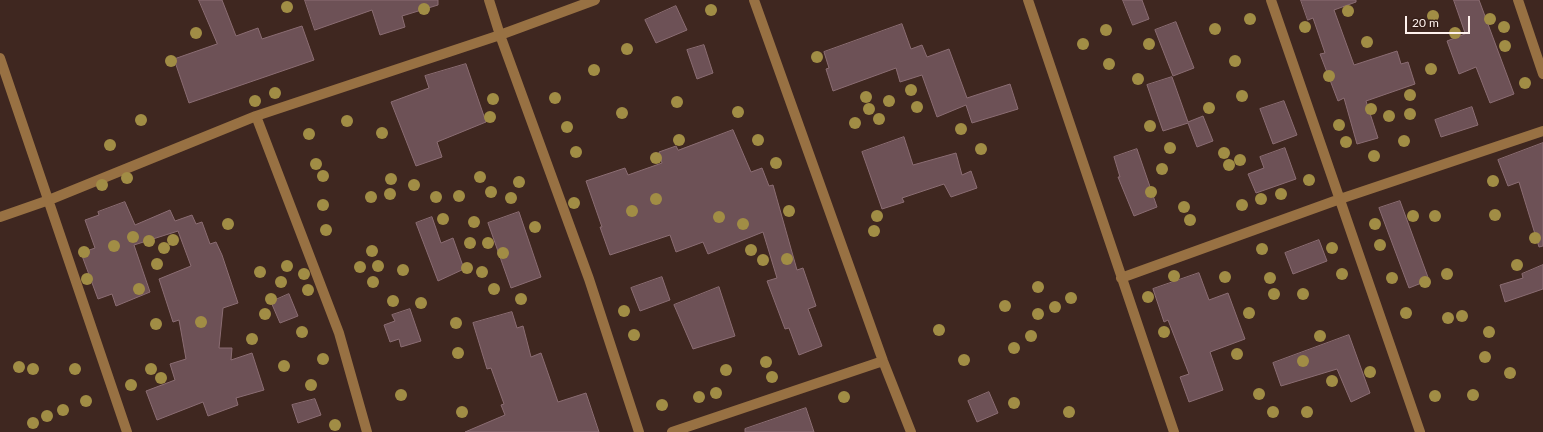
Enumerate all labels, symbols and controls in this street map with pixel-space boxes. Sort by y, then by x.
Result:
scale bar [1407,8,1472,34]
text: 20 m [1412,15,1439,30]

